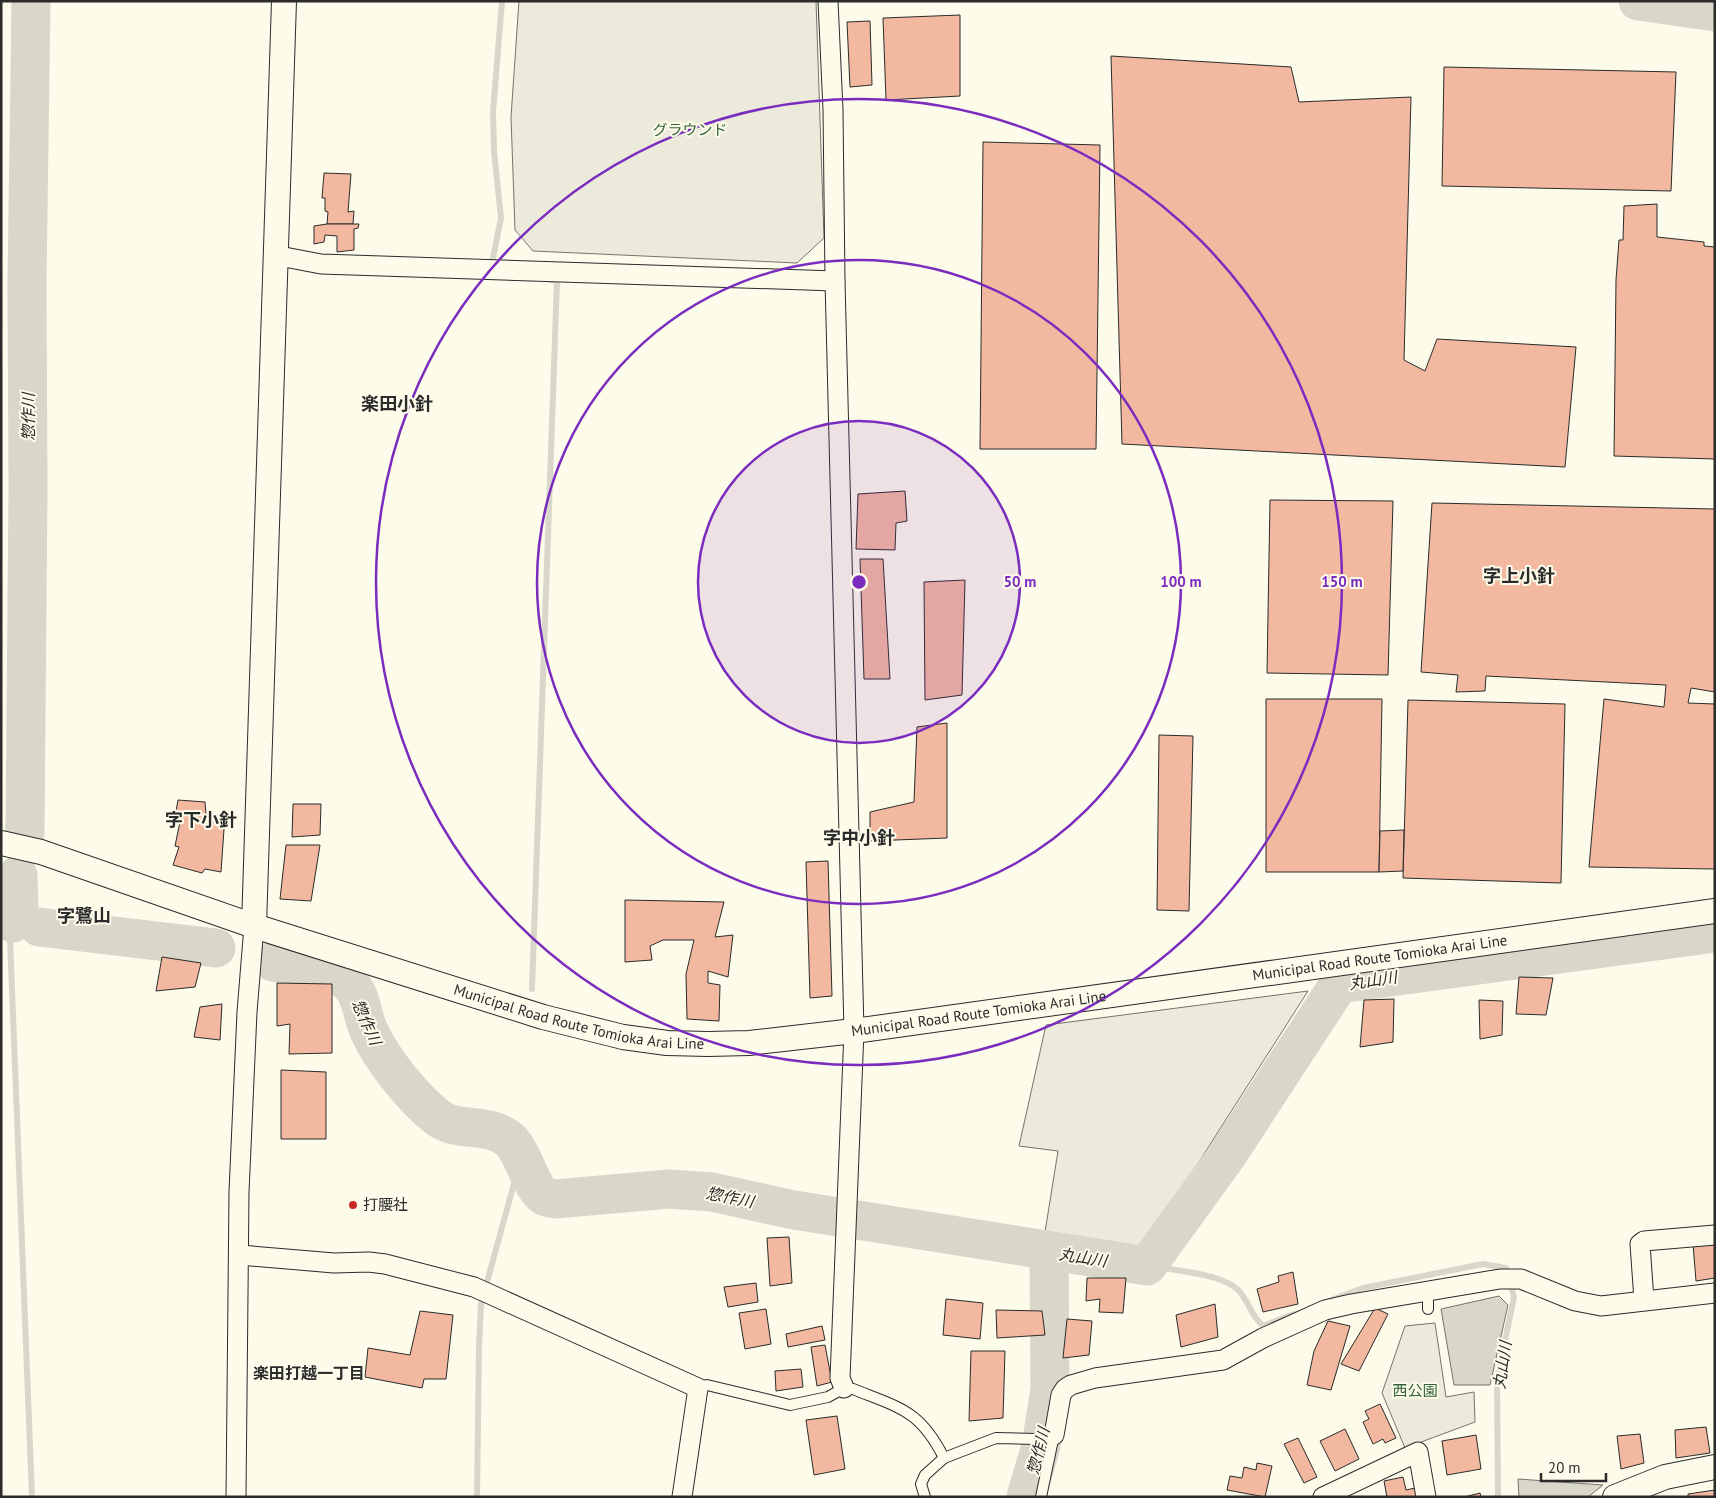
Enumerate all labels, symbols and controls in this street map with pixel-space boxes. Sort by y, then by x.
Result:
park label: グラウンド [652,120,728,139]
water label: 惣作川 [18,391,38,441]
district label: 楽田小針 [361,392,433,415]
district label: 字上小針 [1483,564,1555,587]
text: 50 m [1004,572,1036,591]
text: 100 m [1160,572,1202,591]
text: 150 m [1321,572,1363,591]
centre of rings [850,573,868,591]
district label: 字下小針 [165,808,237,831]
district label: 字中小針 [823,826,895,849]
district label: 字鷺山 [57,904,111,927]
street label: Municipal Road Route Tomioka Arai Line [1251,930,1508,984]
water label: 丸山川 [1348,966,1400,993]
street label: Municipal Road Route Tomioka Arai Line [452,980,704,1053]
street label: Municipal Road Route Tomioka Arai Line [850,986,1107,1040]
water label: 惣作川 [348,996,387,1050]
water label: 惣作川 [705,1183,757,1212]
place label: 打腰社 [363,1195,408,1214]
marker: 打腰社 [347,1199,359,1211]
water label: 丸山川 [1058,1243,1110,1271]
water label: 丸山川 [1489,1338,1516,1390]
district label: 楽田打越一丁目 [253,1363,365,1383]
park label: 西公園 [1392,1381,1438,1400]
water label: 惣作川 [1022,1423,1054,1477]
scale bar [1541,1450,1606,1482]
text: 20 m [1548,1458,1581,1477]

